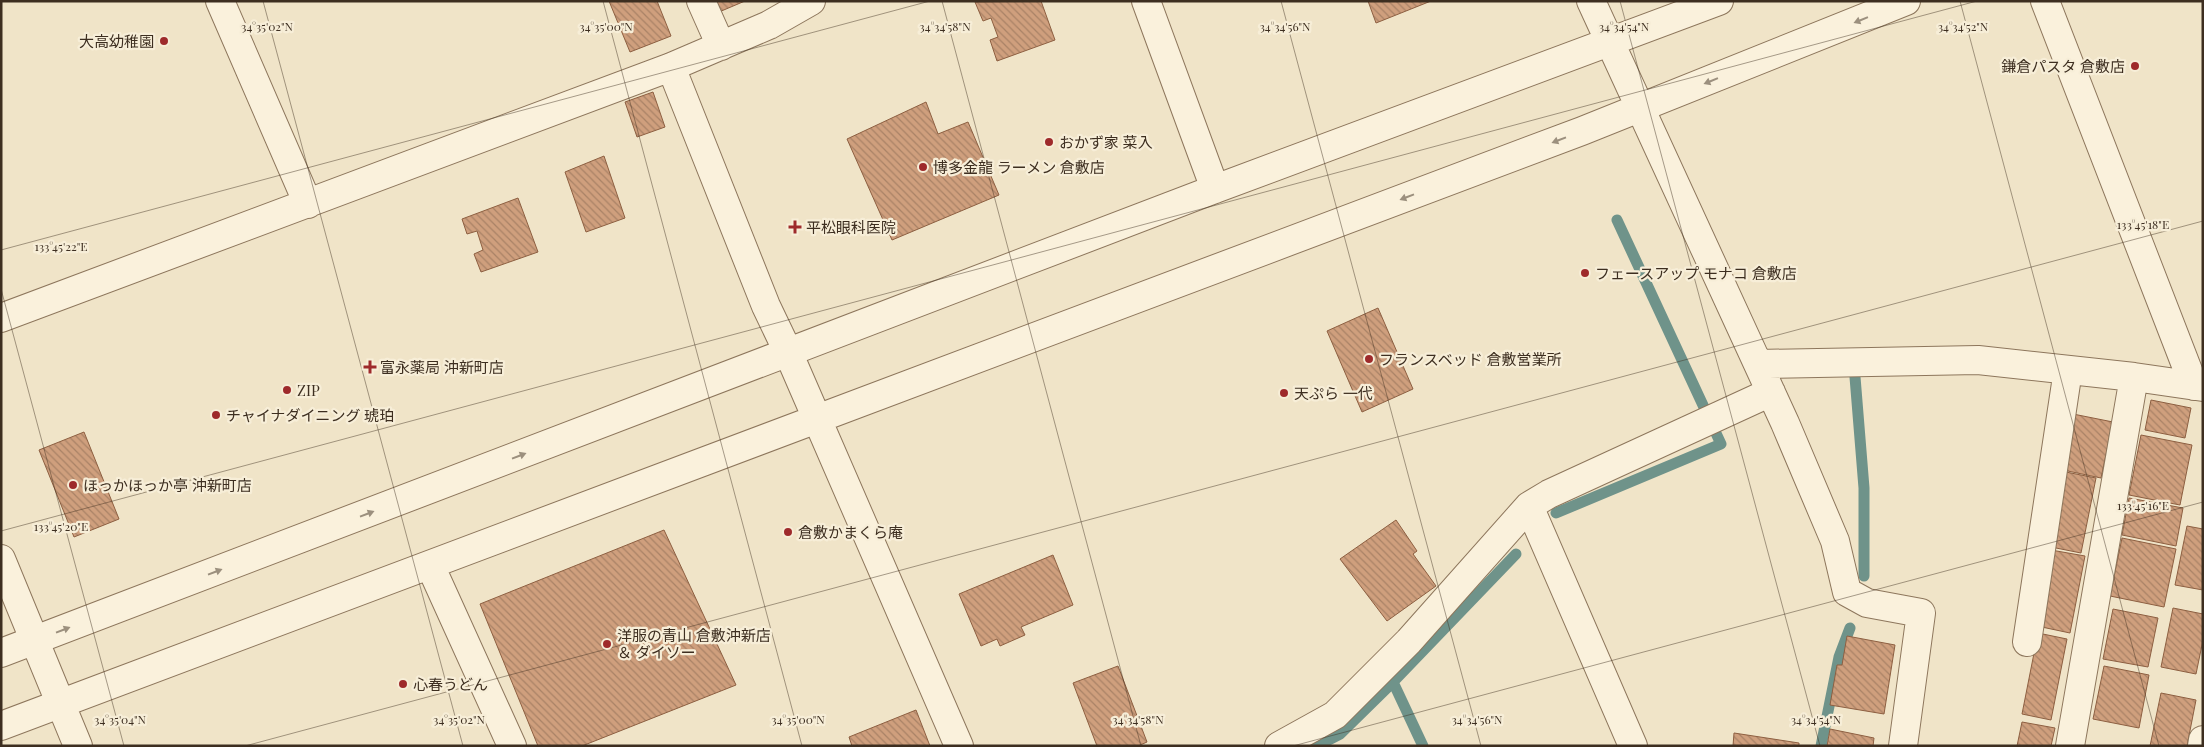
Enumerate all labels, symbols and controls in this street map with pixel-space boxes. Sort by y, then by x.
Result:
one-way arrow [1854,16,1868,24]
text: 34°35'02"N [241,18,294,34]
text: 34°35'00"N [579,18,633,34]
text: 34°34'58"N [919,18,971,34]
text: 34°34'56"N [1259,18,1311,34]
text: 34°34'54"N [1599,18,1650,34]
text: 34°34'52"N [1938,18,1989,34]
place label: 大高幼稚園 [79,31,154,51]
marker: 大高幼稚園 [158,35,170,47]
place label: 鎌倉パスタ 倉敷店 [2001,56,2125,76]
marker: 鎌倉パスタ 倉敷店 [2129,60,2141,72]
one-way arrow [1703,77,1718,85]
place label: おかず家 菜入 [1059,132,1153,152]
marker: おかず家 菜入 [1043,136,1055,148]
one-way arrow [1551,136,1566,144]
place label: 博多金龍 ラーメン 倉敷店 [933,157,1105,177]
marker: 博多金龍 ラーメン 倉敷店 [917,161,929,173]
one-way arrow [1399,193,1414,201]
text: 133°45'18"E [2117,216,2169,232]
place label: 平松眼科医院 [806,217,896,237]
marker: 平松眼科医院 [788,220,802,234]
text: 133°45'22"E [34,238,88,254]
place label: フェースアップ モナコ 倉敷店 [1595,263,1797,283]
marker: フェースアップ モナコ 倉敷店 [1579,267,1591,279]
place label: フランスベッド 倉敷営業所 [1379,349,1561,369]
marker: フランスベッド 倉敷営業所 [1363,353,1375,365]
place label: 富永薬局 沖新町店 [380,357,504,377]
marker: 富永薬局 沖新町店 [364,361,376,373]
place label: ZIP [297,380,320,400]
place label: 天ぷら 一代 [1294,383,1373,403]
marker: ZIP [281,384,293,396]
marker: 天ぷら 一代 [1278,387,1290,399]
place label: チャイナダイニング 琥珀 [226,405,394,425]
marker: チャイナダイニング 琥珀 [210,409,222,421]
one-way arrow [511,451,526,459]
place label: ほっかほっか亭 沖新町店 [83,475,252,495]
marker: ほっかほっか亭 沖新町店 [67,479,79,491]
text: 133°45'16"E [2117,497,2169,513]
one-way arrow [360,509,374,517]
text: 133°45'20"E [34,518,88,534]
place label: 倉敷かまくら庵 [798,522,903,542]
marker: 倉敷かまくら庵 [782,526,794,538]
one-way arrow [208,568,223,576]
place label: 洋服の青山 倉敷沖新店 ＆ ダイソー [617,625,771,662]
one-way arrow [56,626,71,634]
marker: 洋服の青山 倉敷沖新店 ＆ ダイソー [601,638,613,650]
place label: 心春うどん [413,674,488,694]
marker: 心春うどん [397,678,409,690]
text: 34°35'04"N [94,711,147,727]
text: 34°35'02"N [433,711,486,727]
text: 34°35'00"N [771,711,825,727]
text: 34°34'58"N [1112,711,1164,727]
text: 34°34'56"N [1451,711,1503,727]
text: 34°34'54"N [1791,711,1842,727]

